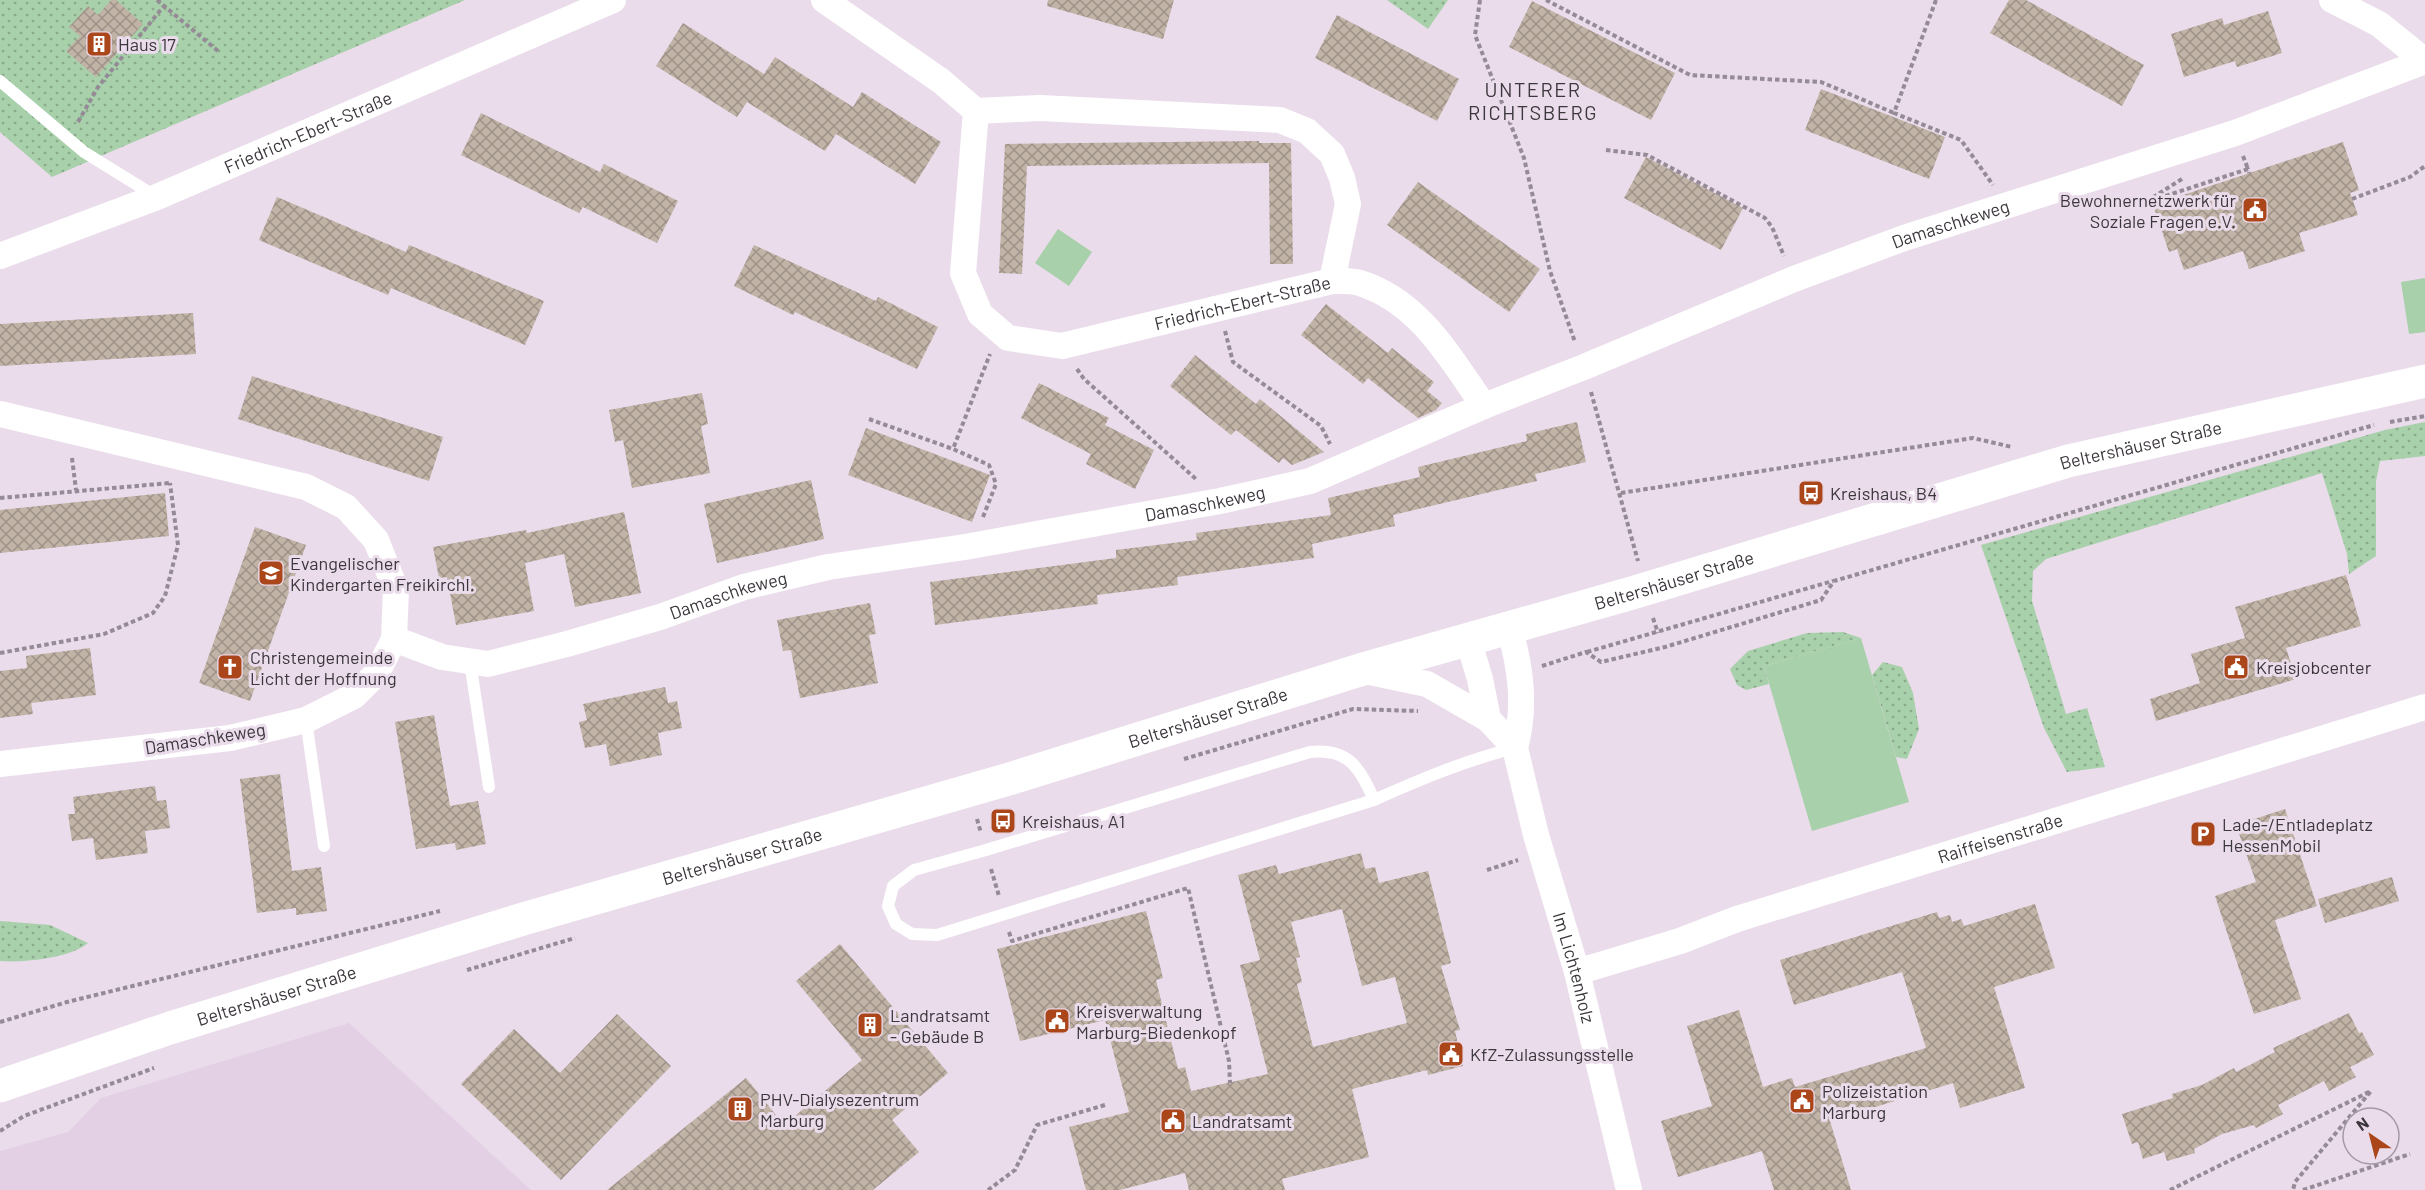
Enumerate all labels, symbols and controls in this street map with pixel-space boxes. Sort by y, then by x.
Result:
building icon: Haus 17 [84,29,114,59]
place label: Haus 17 [118,33,176,55]
district label: UNTERER RICHTSBERG [1468,77,1598,124]
street label: Friedrich-Ebert-Straße [221,86,395,178]
place label: Bewohnernetzwerk für Soziale Fragen e.V. [2060,189,2236,232]
street label: Damaschkeweg [1889,194,2012,253]
public building icon: Bewohnernetzwerk für Soziale Fragen e.V. [2240,195,2270,225]
street label: Friedrich-Ebert-Straße [1152,271,1333,334]
street label: Beltershäuser Straße [2057,416,2224,474]
bus stop icon: Kreishaus, B4 [1796,478,1826,508]
street label: Damaschkeweg [1143,480,1267,525]
place label: Kreishaus, B4 [1830,482,1937,504]
street label: Beltershäuser Straße [1592,546,1756,614]
place label: Evangelischer Kindergarten Freikirchl. [290,552,475,595]
school or university icon: Evangelischer Kindergarten Freikirchl. [256,558,286,588]
street label: Damaschkeweg [667,566,789,624]
place label: Christengemeinde Licht der Hoffnung [250,646,397,689]
church icon: Christengemeinde Licht der Hoffnung [215,652,245,682]
public building icon: Kreisjobcenter [2221,652,2251,682]
place label: Kreisjobcenter [2256,656,2372,678]
street label: Beltershäuser Straße [1125,682,1290,752]
street label: Damaschkeweg [143,718,267,758]
bus stop icon: Kreishaus, A1 [988,806,1018,836]
street label: Raiffeisenstraße [1935,808,2065,868]
place label: Kreishaus, A1 [1022,810,1125,832]
place label: Lade-/Entladeplatz HessenMobil [2222,813,2373,856]
parking icon: Lade-/Entladeplatz HessenMobil [2188,819,2218,849]
street label: Beltershäuser Straße [659,822,825,889]
street label: Im Lichtenholz [1549,909,1600,1025]
street label: Beltershäuser Straße [194,960,359,1030]
place label: Kreisverwaltung Marburg-Biedenkopf [1076,1000,1237,1043]
place label: Landratsamt - Gebäude B [890,1004,990,1047]
public building icon: Kreisverwaltung Marburg-Biedenkopf [1042,1006,1072,1036]
building icon: Landratsamt - Gebäude B [855,1010,885,1040]
public building icon: KfZ-Zulassungsstelle [1436,1039,1466,1069]
place label: KfZ-Zulassungsstelle [1470,1043,1634,1065]
place label: Polizeistation Marburg [1822,1080,1928,1123]
public building icon: Polizeistation Marburg [1787,1086,1817,1116]
place label: PHV-Dialysezentrum Marburg [760,1088,919,1131]
building icon: PHV-Dialysezentrum Marburg [725,1094,755,1124]
public building icon: Landratsamt [1158,1106,1188,1136]
north arrow [2341,1106,2401,1166]
place label: Landratsamt [1192,1110,1292,1132]
text: N [2352,1112,2372,1134]

